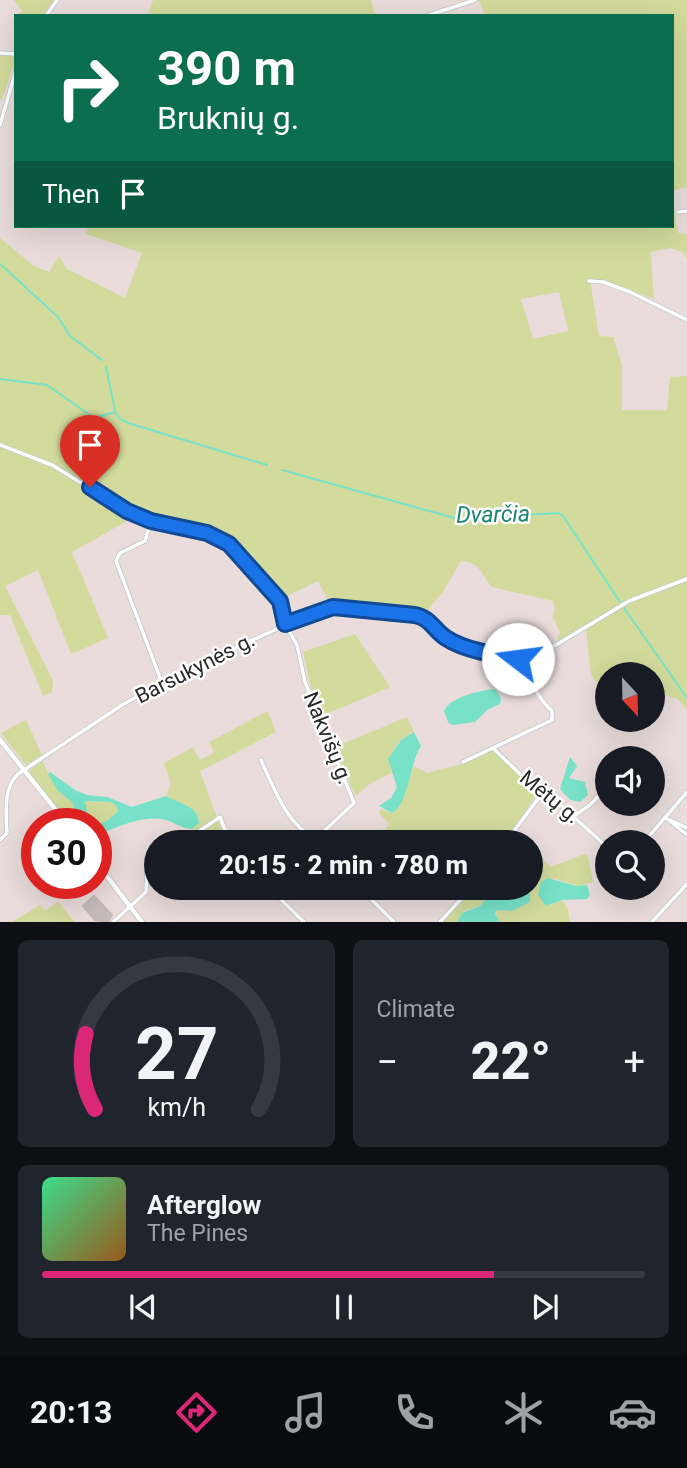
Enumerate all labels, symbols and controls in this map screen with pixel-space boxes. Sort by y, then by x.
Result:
text: 390 m [157,40,296,97]
icon: right [42,42,133,133]
text: Bruknių g. [157,99,299,137]
icon: arrive [114,175,152,213]
text: Then [42,179,100,209]
pin [60,415,120,487]
icon: arrive [71,426,109,464]
water label: Dvarčia [456,500,530,529]
position arrow [481,622,555,696]
street label: Barsukynės g. [131,628,259,708]
north arrow [595,662,665,732]
map controls [595,662,665,900]
street label: Nakvišų g. [299,688,357,788]
button: sound [595,746,665,816]
street label: Mėtų g. [515,766,585,828]
speed limit sign: 30 [21,808,112,899]
button: search [595,830,665,900]
text: 20:15 · 2 min · 780 m [219,850,468,880]
text: Climate [377,996,455,1023]
text: 27 [134,1012,218,1098]
text: 22° [471,1031,551,1092]
text: − [377,1040,398,1084]
text: + [623,1040,645,1084]
text: km/h [147,1093,206,1122]
text: Afterglow [147,1190,261,1220]
text: The Pines [147,1220,248,1247]
icon: previous [124,1288,162,1326]
icon: pause [325,1288,363,1326]
icon: next [526,1288,564,1326]
icon: directions [172,1388,221,1437]
icon: music [281,1388,330,1437]
icon: phone [390,1388,439,1437]
icon: climate [499,1388,548,1437]
icon: car [608,1388,657,1437]
text: 20:13 [30,1393,112,1431]

